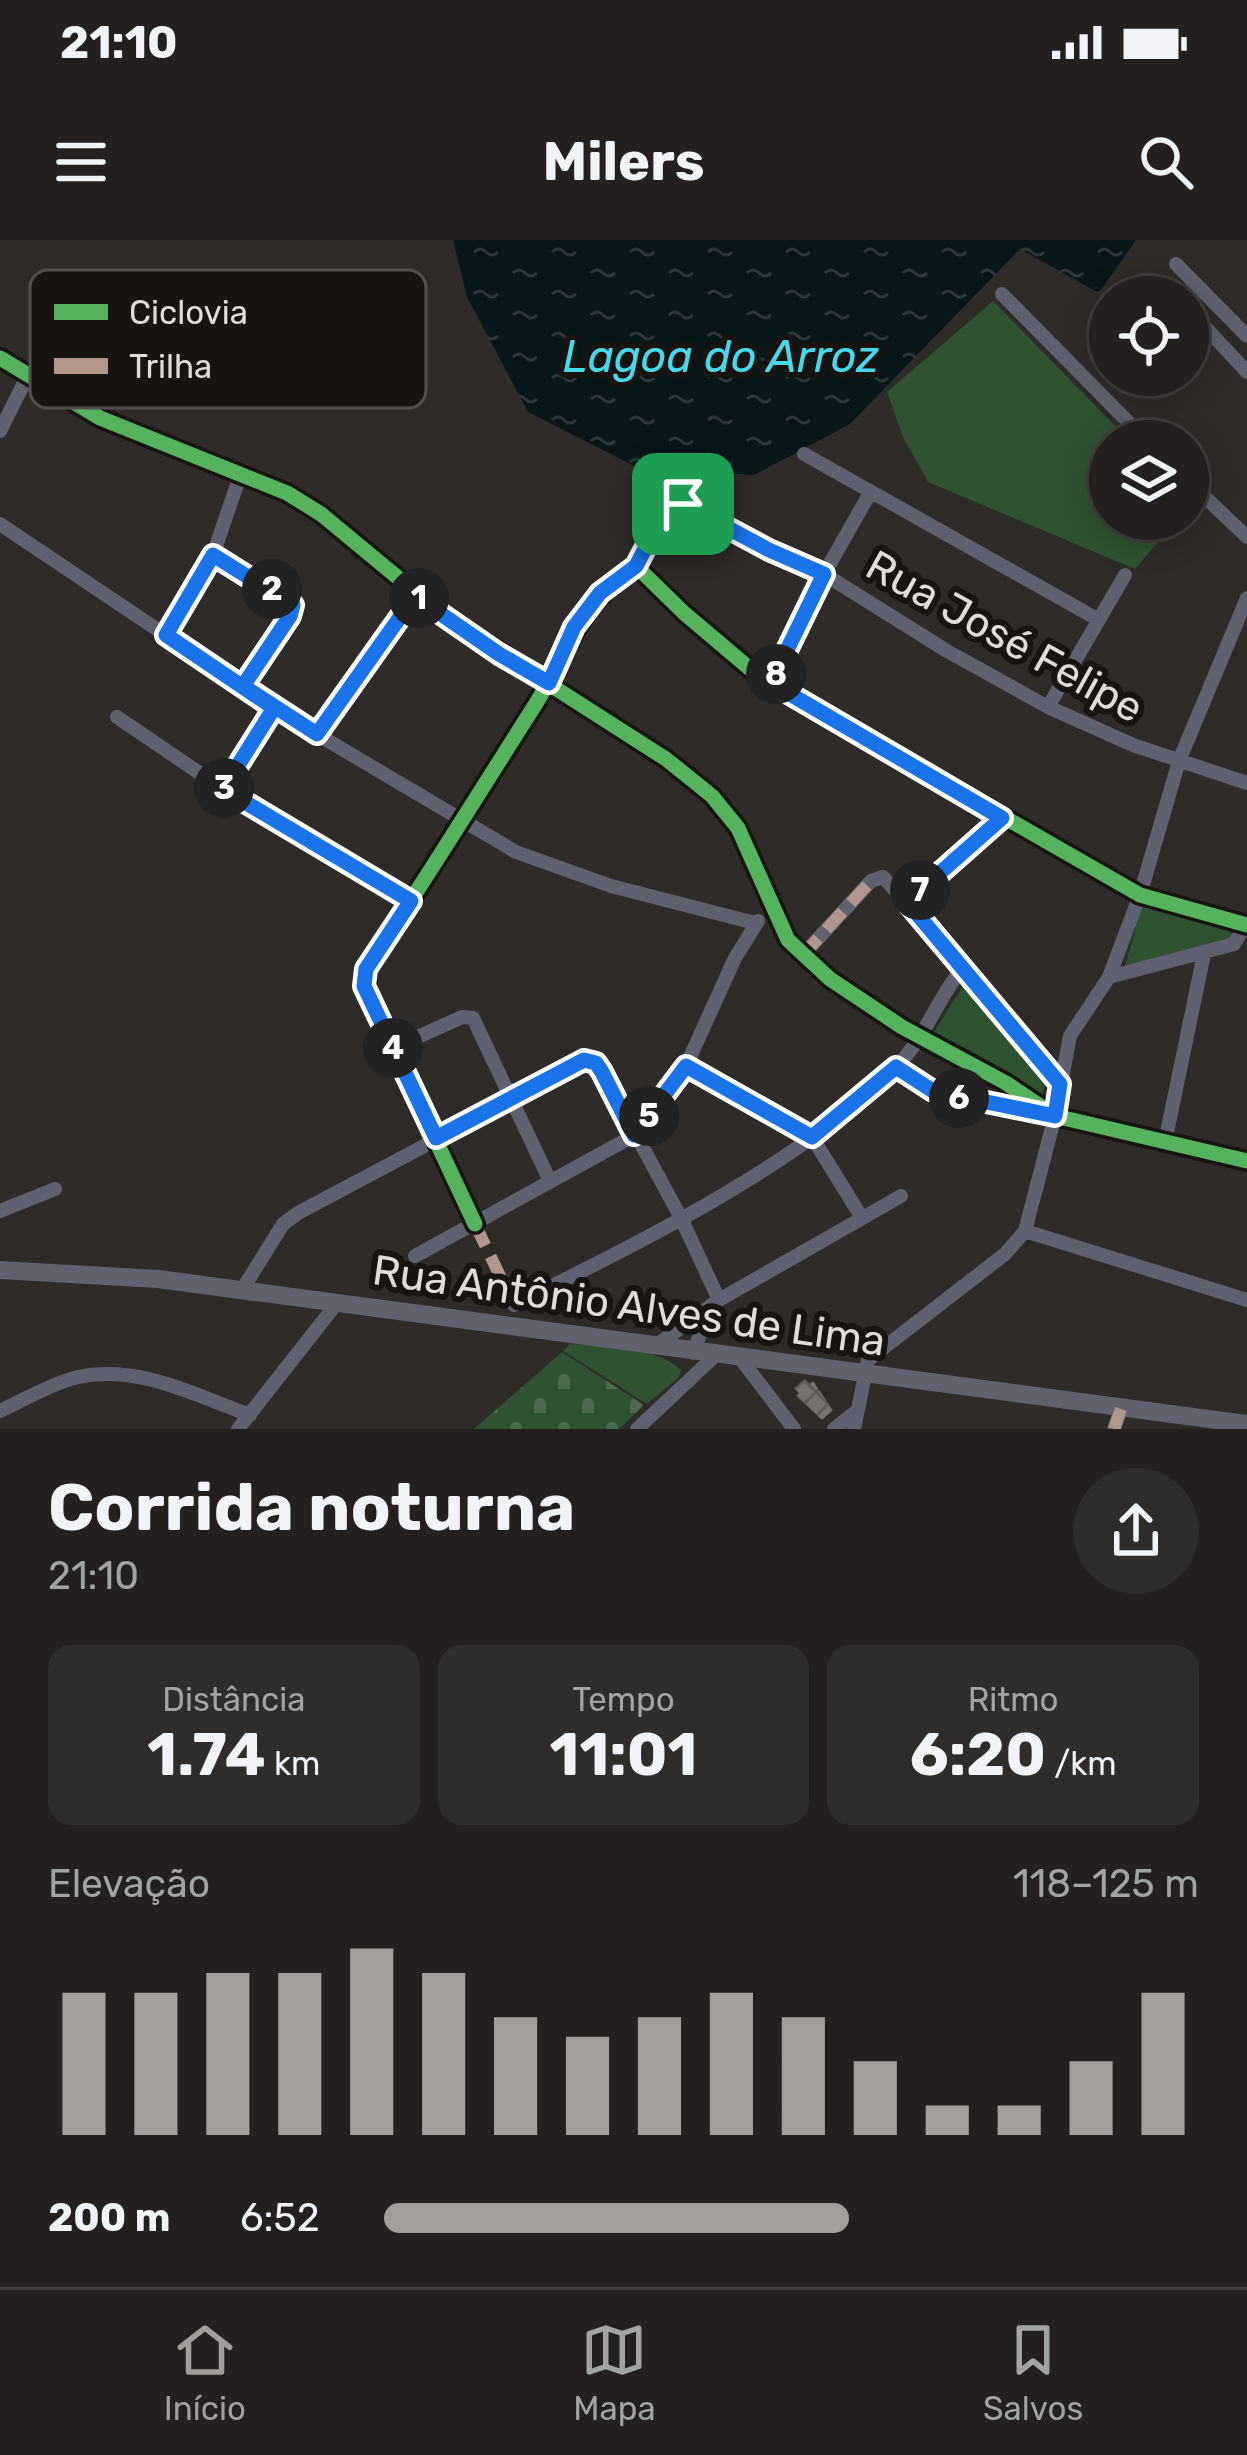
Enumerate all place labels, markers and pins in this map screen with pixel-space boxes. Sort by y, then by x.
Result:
pin [632,453,734,555]
pin: 2 [242,559,302,619]
pin: 1 [389,568,449,628]
pin: 8 [746,644,806,704]
pin: 3 [194,758,254,818]
pin: 7 [890,860,950,920]
pin: 4 [363,1018,423,1078]
pin: 6 [929,1068,989,1128]
pin: 5 [619,1086,679,1146]

